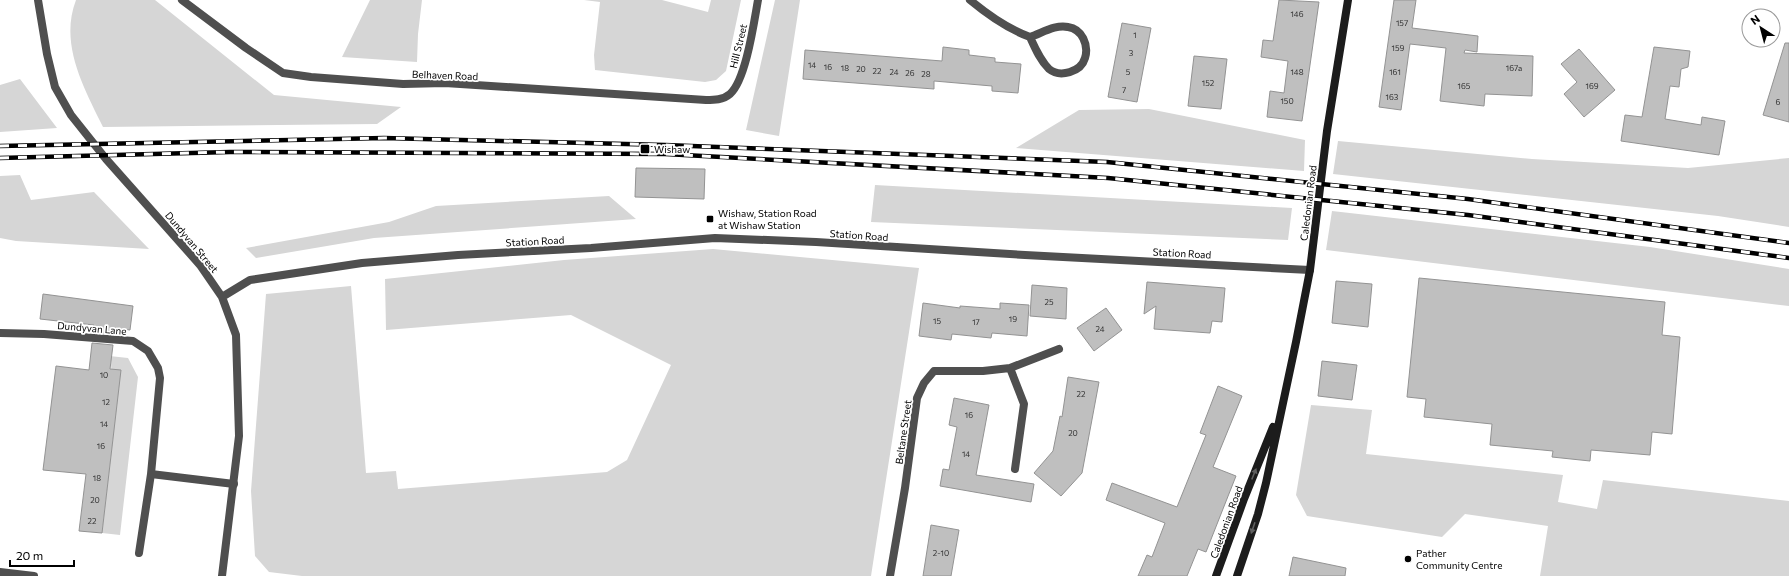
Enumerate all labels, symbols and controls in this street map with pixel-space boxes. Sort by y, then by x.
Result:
north arrow [1741,8,1781,48]
house number: 146 [1290,9,1304,19]
text: N [1748,12,1762,27]
house number: 157 [1396,18,1408,28]
street label: Hill Street [727,23,749,69]
house number: 1 [1133,30,1137,40]
house number: 159 [1392,43,1405,53]
house number: 3 [1129,48,1134,58]
house number: 14 [808,60,816,70]
house number: 16 [824,62,832,72]
house number: 18 [841,63,849,73]
house number: 167a [1506,63,1522,73]
house number: 20 [856,64,866,74]
house number: 22 [873,66,882,76]
house number: 24 [889,67,899,77]
house number: 5 [1126,67,1131,77]
house number: 148 [1290,67,1304,77]
house number: 161 [1389,67,1401,77]
street label: Belhaven Road [412,68,479,82]
house number: 26 [905,68,915,78]
house number: 28 [921,69,931,79]
house number: 152 [1202,78,1215,88]
house number: 165 [1458,81,1471,91]
house number: 169 [1585,81,1599,91]
house number: 7 [1122,85,1126,95]
house number: 163 [1386,92,1399,102]
house number: 150 [1280,96,1294,106]
house number: 6 [1776,97,1781,107]
marker: Wishaw [639,143,651,155]
place label: Wishaw [654,143,690,155]
street label: Caledonian Road [1297,164,1319,242]
place label: Wishaw, Station Road at Wishaw Station [718,207,817,231]
street label: Dundyvan Street [163,209,221,275]
marker: Wishaw, Station Road at Wishaw Station [705,214,715,224]
street label: Station Road [829,227,889,243]
street label: Station Road [505,233,565,249]
street label: Station Road [1152,245,1212,261]
house number: 25 [1044,297,1054,307]
house number: 19 [1009,314,1017,324]
house number: 15 [933,316,941,326]
house number: 17 [972,317,980,327]
street label: Dundyvan Lane [57,319,127,337]
house number: 24 [1095,324,1105,334]
house number: 10 [100,370,108,380]
house number: 22 [1077,389,1086,399]
house number: 12 [102,397,110,407]
street label: Beltane Street [893,399,913,465]
house number: 16 [965,410,973,420]
house number: 14 [100,419,108,429]
house number: 20 [1068,428,1078,438]
house number: 16 [97,441,105,451]
house number: 14 [962,449,970,459]
one-way arrow [1252,467,1258,479]
house number: 18 [93,473,101,483]
street label: Caledonian Road [1207,484,1245,560]
house number: 20 [90,495,100,505]
house number: 22 [88,516,97,526]
one-way arrow [1250,522,1256,534]
scale bar [10,542,74,568]
place label: Pather Community Centre [1416,547,1502,571]
text: 20 m [16,548,43,562]
house number: 2-10 [933,548,949,558]
marker: Pather Community Centre [1403,554,1413,564]

